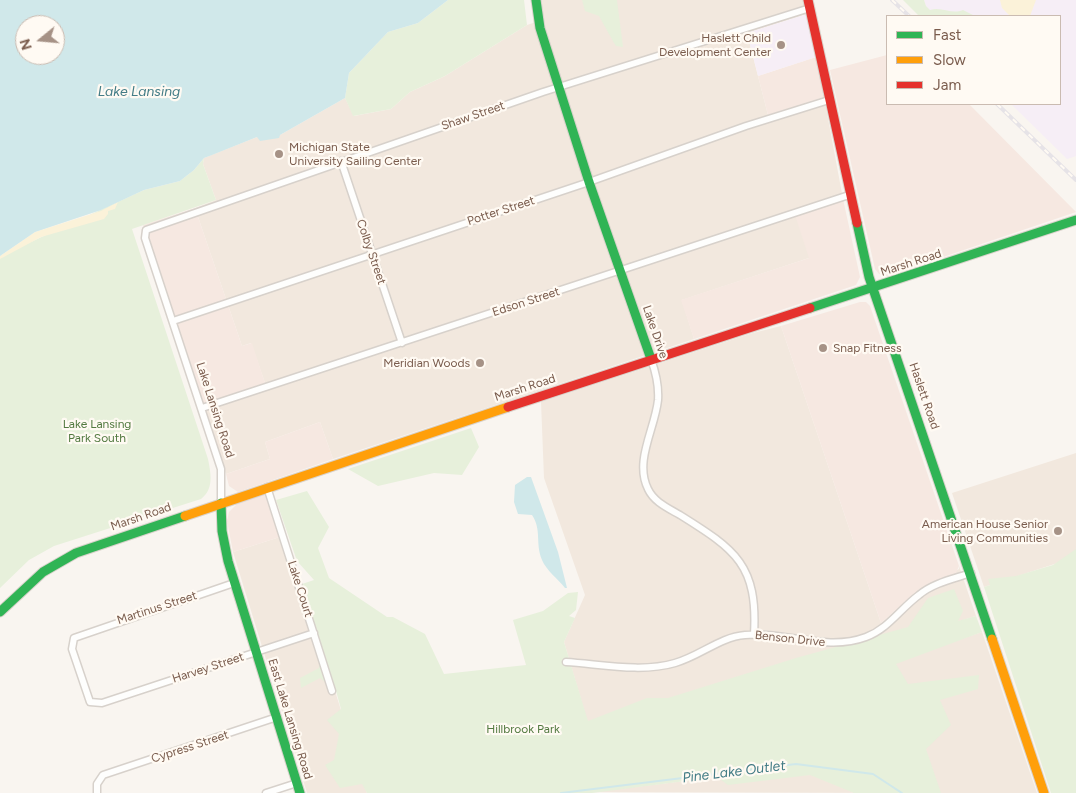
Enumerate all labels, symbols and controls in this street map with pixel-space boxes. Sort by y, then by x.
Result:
north arrow [15,15,65,65]
legend [886,15,1061,105]
text: Fast [933,26,961,44]
place label: Haslett Child Development Center [659,31,771,59]
text: N [16,37,36,52]
marker: Haslett Child Development Center [775,39,787,51]
text: Slow [933,51,966,69]
text: Jam [933,76,961,94]
water label: Lake Lansing [98,84,180,100]
street label: Shaw Street [439,98,507,134]
place label: Michigan State University Sailing Center [289,140,421,168]
marker: Michigan State University Sailing Center [273,148,285,160]
street label: Potter Street [465,193,537,229]
street label: Colby Street [353,218,389,286]
street label: Marsh Road [879,246,943,280]
street label: Edson Street [491,284,561,320]
street label: Lake Drive [639,304,671,360]
place label: Snap Fitness [833,341,902,355]
marker: Snap Fitness [817,342,829,354]
place label: Meridian Woods [383,356,470,370]
marker: Meridian Woods [474,357,486,369]
street label: Lake Lansing Road [193,361,237,459]
street label: Haslett Road [906,361,942,431]
street label: Marsh Road [493,371,557,405]
park label: Lake Lansing Park South [63,417,131,445]
street label: Marsh Road [109,500,173,534]
place label: American House Senior Living Communities [922,517,1048,545]
marker: American House Senior Living Communities [1052,525,1064,537]
street label: Lake Court [284,559,316,619]
street label: Martinus Street [115,588,199,628]
street label: Benson Drive [754,628,826,650]
street label: Harvey Street [170,650,246,686]
street label: East Lake Lansing Road [265,657,315,781]
park label: Hillbrook Park [486,722,560,736]
street label: Cypress Street [150,728,230,766]
water label: Pine Lake Outlet [681,757,787,787]

